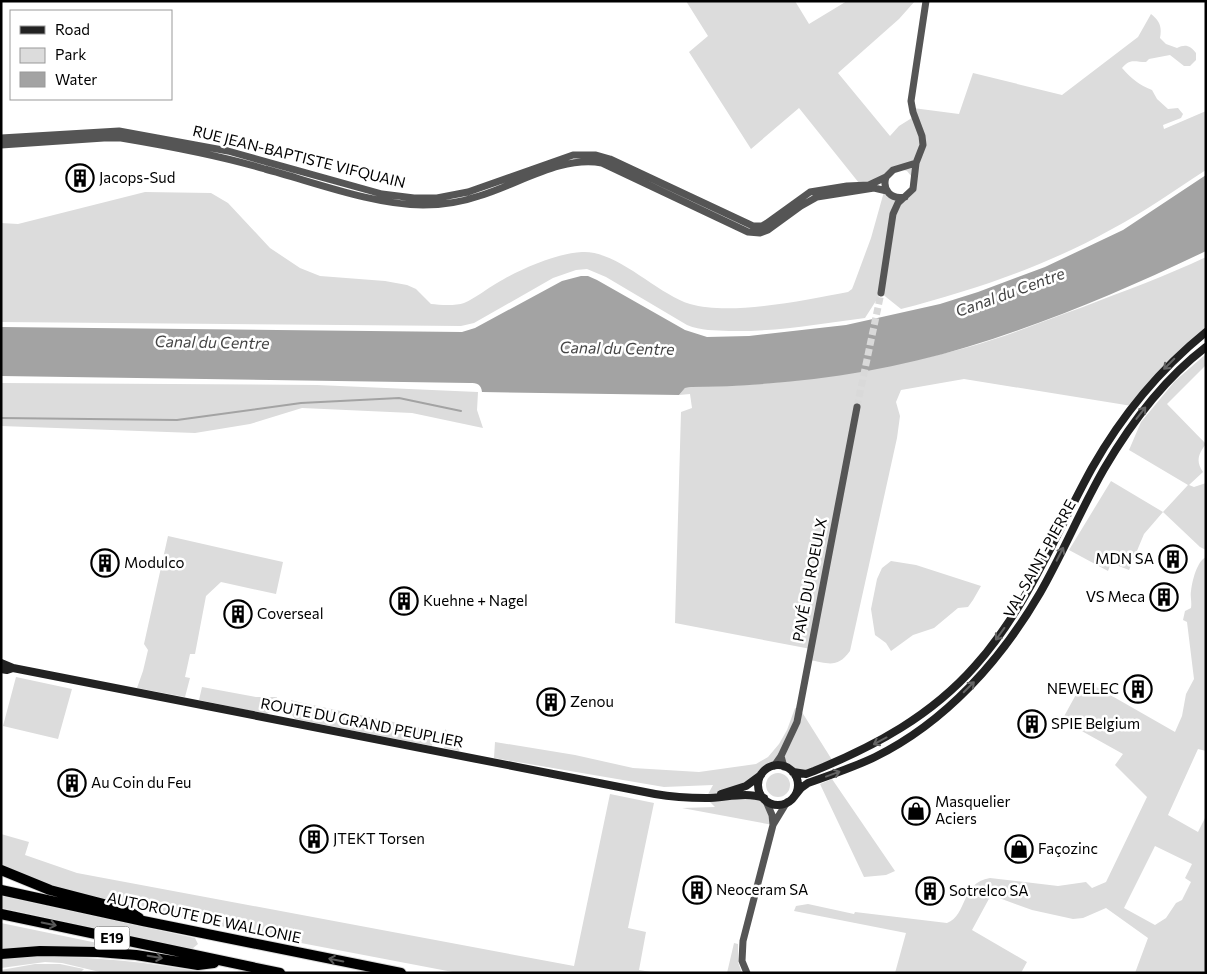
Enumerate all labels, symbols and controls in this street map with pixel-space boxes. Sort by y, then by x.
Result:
legend [10,10,172,100]
text: Road [55,20,90,38]
text: Park [55,45,86,63]
text: Water [55,70,97,88]
street label: RUE JEAN-BAPTISTE VIFQUAIN [191,121,408,191]
building icon: Jacops-Sud [65,163,95,193]
place label: Jacops-Sud [99,168,175,186]
water label: Canal du Centre [953,263,1068,320]
water label: Canal du Centre [154,331,270,352]
water label: Canal du Centre [559,337,675,358]
one-way arrow [1163,358,1176,370]
one-way arrow [1136,407,1147,420]
street label: VAL SAINT-PIERRE [999,496,1079,621]
street label: PAVÉ DU ROEULX [787,516,830,643]
building icon: MDN SA [1158,544,1188,574]
one-way arrow [1055,546,1065,561]
building icon: Modulco [90,548,120,578]
place label: MDN SA [1095,549,1154,567]
place label: Modulco [124,553,185,571]
building icon: VS Meca [1149,582,1179,612]
building icon: Kuehne + Nagel [389,586,419,616]
place label: VS Meca [1086,587,1145,605]
place label: Kuehne + Nagel [423,591,528,609]
building icon: Coverseal [223,599,253,629]
place label: Coverseal [257,604,323,622]
one-way arrow [995,627,1006,640]
building icon: NEWELEC [1123,674,1153,704]
place label: NEWELEC [1047,679,1119,697]
one-way arrow [963,681,975,693]
building icon: Zenou [536,687,566,717]
place label: Zenou [570,692,614,710]
street label: ROUTE DU GRAND PEUPLIER [259,693,465,751]
building icon: SPIE Belgium [1017,709,1047,739]
place label: SPIE Belgium [1051,714,1140,732]
one-way arrow [873,737,888,746]
building icon: Au Coin du Feu [57,768,87,798]
one-way arrow [825,769,841,778]
place label: Au Coin du Feu [91,773,192,791]
place label: Masquelier Aciers [935,792,1011,827]
shop icon: Masquelier Aciers [901,796,931,826]
building icon: JTEKT Torsen [299,824,329,854]
place label: JTEKT Torsen [333,829,425,847]
shop icon: Façozinc [1004,834,1034,864]
place label: Façozinc [1038,839,1098,857]
building icon: Neoceram SA [682,875,712,905]
building icon: Sotrelco SA [915,876,945,906]
place label: Neoceram SA [716,880,808,898]
place label: Sotrelco SA [949,881,1029,899]
street label: AUTOROUTE DE WALLONIE [106,888,303,946]
one-way arrow [40,920,56,929]
road number: E19 [94,926,130,950]
one-way arrow [146,953,162,963]
one-way arrow [329,955,345,964]

